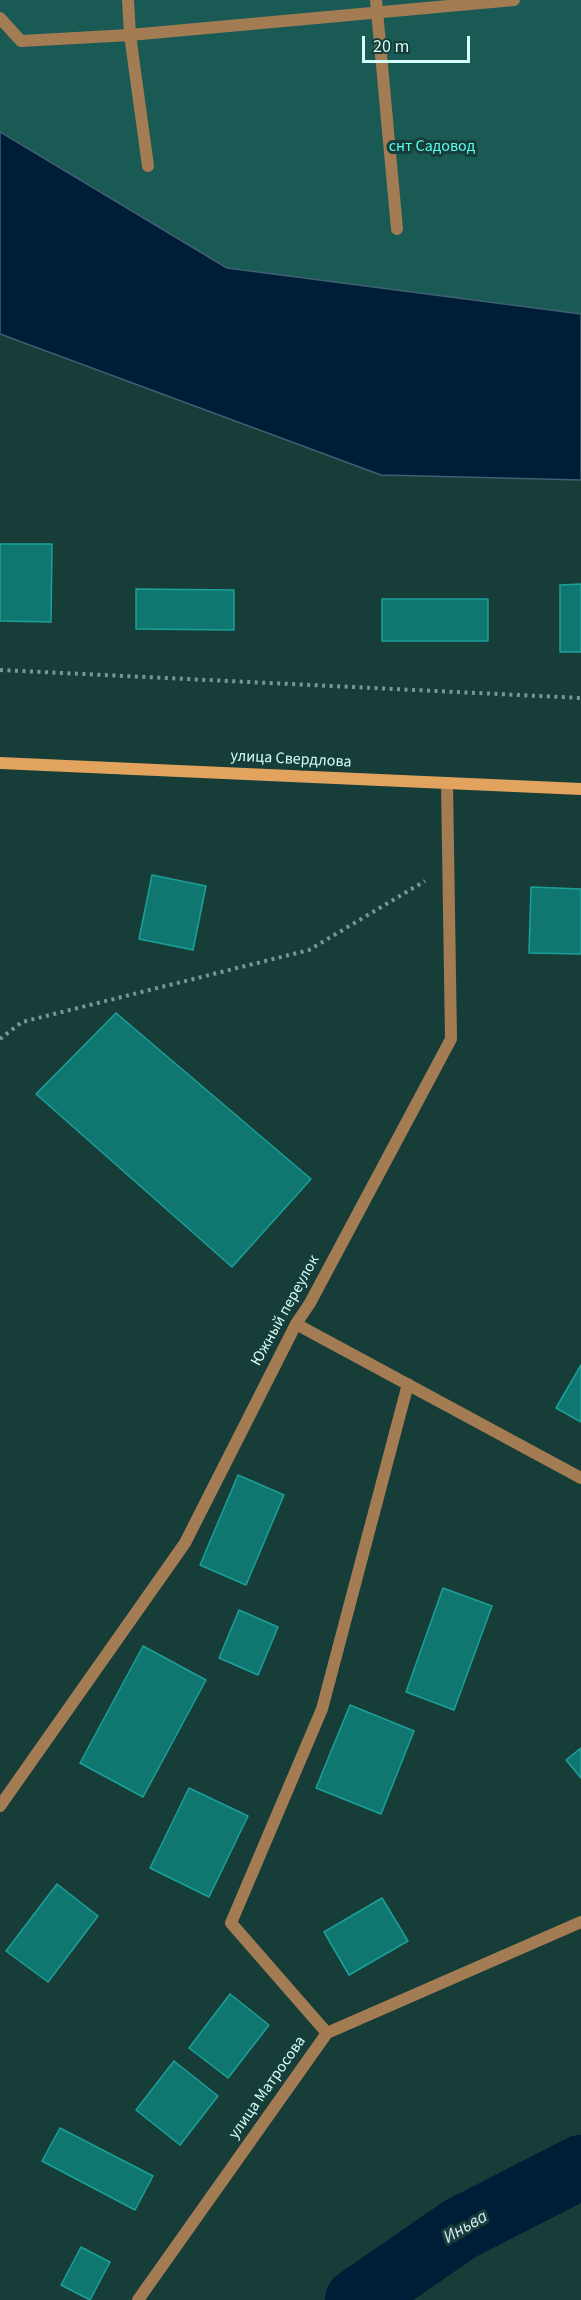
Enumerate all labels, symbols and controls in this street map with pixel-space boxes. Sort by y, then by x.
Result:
scale bar [365,24,473,62]
text: 20 m [373,34,409,59]
park label: снт Садовод [389,137,475,157]
street label: улица Свердлова [230,747,352,773]
street label: Южный переулок [248,1252,324,1370]
street label: улица Матросова [225,2033,311,2143]
water label: Иньва [440,2207,492,2249]

